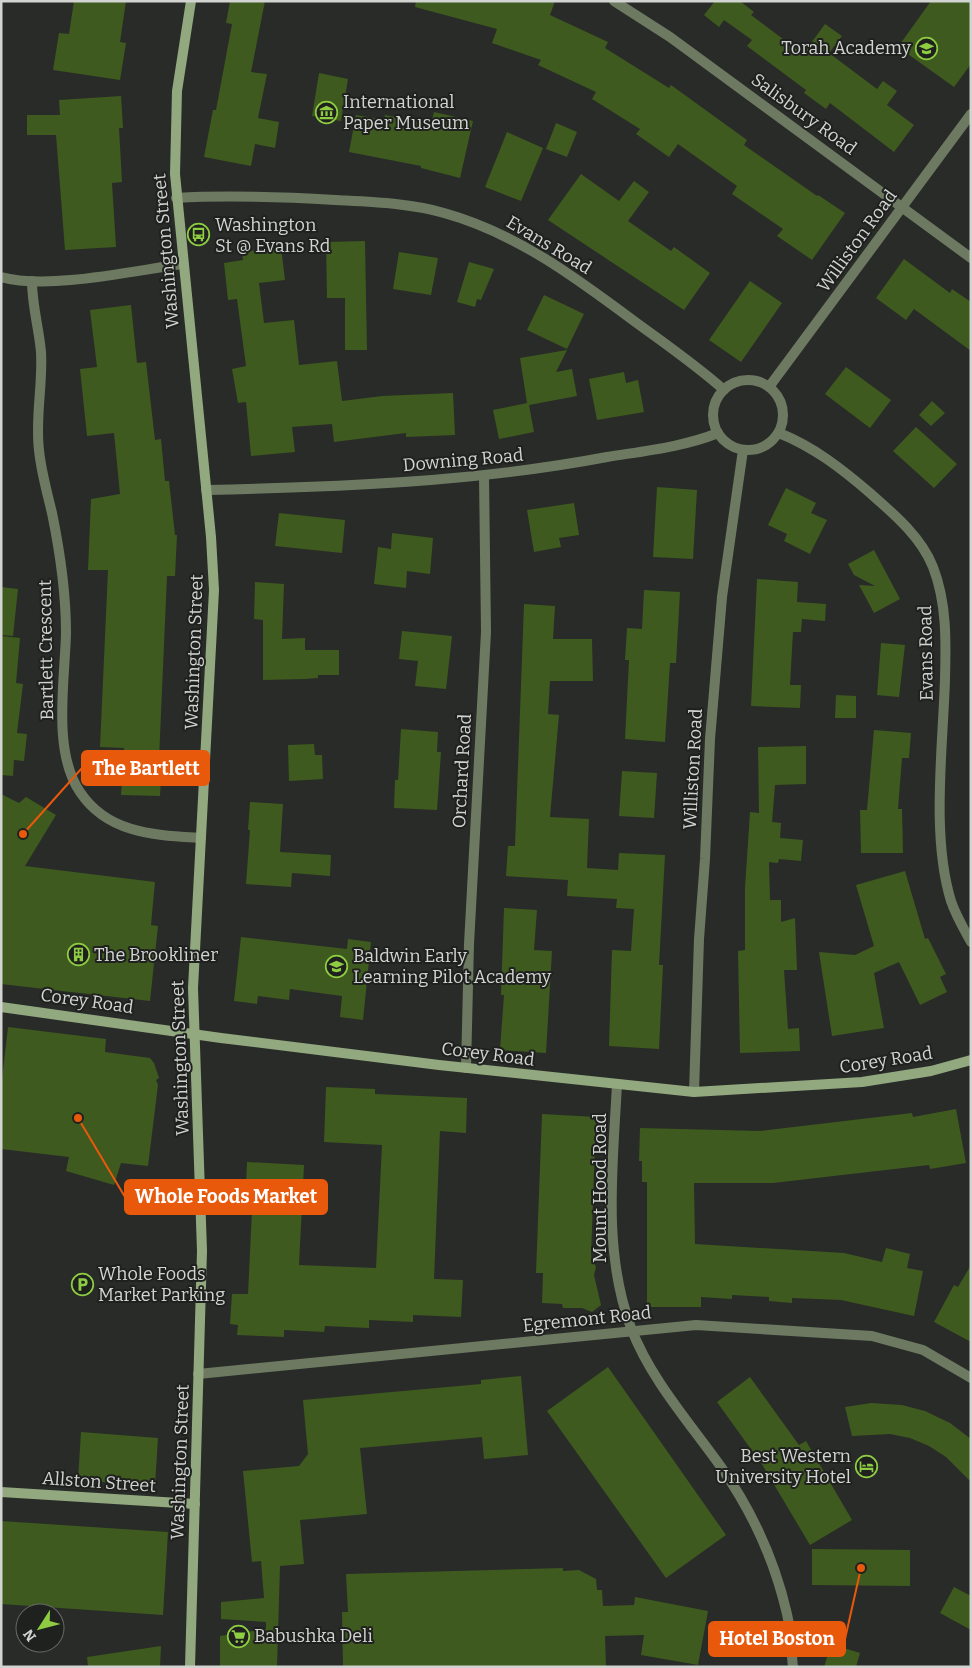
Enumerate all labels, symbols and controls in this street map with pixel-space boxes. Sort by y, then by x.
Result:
school or university icon: Torah Academy [915,36,939,60]
place label: Torah Academy [781,37,911,59]
street label: Salisbury Road [747,68,861,160]
place label: International Paper Museum [343,91,469,134]
museum icon: International Paper Museum [315,100,339,124]
street label: Washington Street [148,172,184,330]
street label: Williston Road [812,185,902,297]
street label: Evans Road [502,211,596,279]
place label: Washington St @ Evans Rd [215,214,331,257]
bus stop icon: Washington St @ Evans Rd [187,223,211,247]
street label: Downing Road [402,444,525,476]
street label: Washington Street [180,573,208,730]
street label: Bartlett Crescent [34,579,58,721]
street label: Evans Road [914,605,938,701]
street label: Williston Road [679,708,707,830]
street label: Orchard Road [448,713,476,829]
callout: The Bartlett [82,751,209,785]
text: The Bartlett [92,757,200,780]
building icon: The Brookliner [66,943,90,967]
place label: The Brookliner [94,944,218,966]
place label: Baldwin Early Learning Pilot Academy [353,945,552,988]
school or university icon: Baldwin Early Learning Pilot Academy [325,954,349,978]
street label: Washington Street [166,979,194,1136]
street label: Corey Road [39,984,135,1018]
street label: Corey Road [440,1037,536,1071]
street label: Corey Road [838,1042,934,1078]
street label: Mount Hood Road [589,1113,611,1263]
callout: Whole Foods Market [125,1180,327,1214]
text: Whole Foods Market [135,1185,318,1208]
place label: Whole Foods Market Parking [98,1263,225,1306]
parking icon: Whole Foods Market Parking [70,1272,94,1296]
street label: Egremont Road [521,1301,653,1337]
street label: Washington Street [166,1383,194,1540]
place label: Best Western University Hotel [715,1445,852,1488]
hotel icon: Best Western University Hotel [855,1454,879,1478]
street label: Allston Street [41,1467,157,1497]
north arrow [15,1603,65,1653]
callout: Hotel Boston [709,1622,845,1656]
supermarket icon: Babushka Deli [226,1624,250,1648]
place label: Babushka Deli [254,1625,373,1647]
text: N [20,1626,40,1645]
text: Hotel Boston [719,1627,836,1650]

